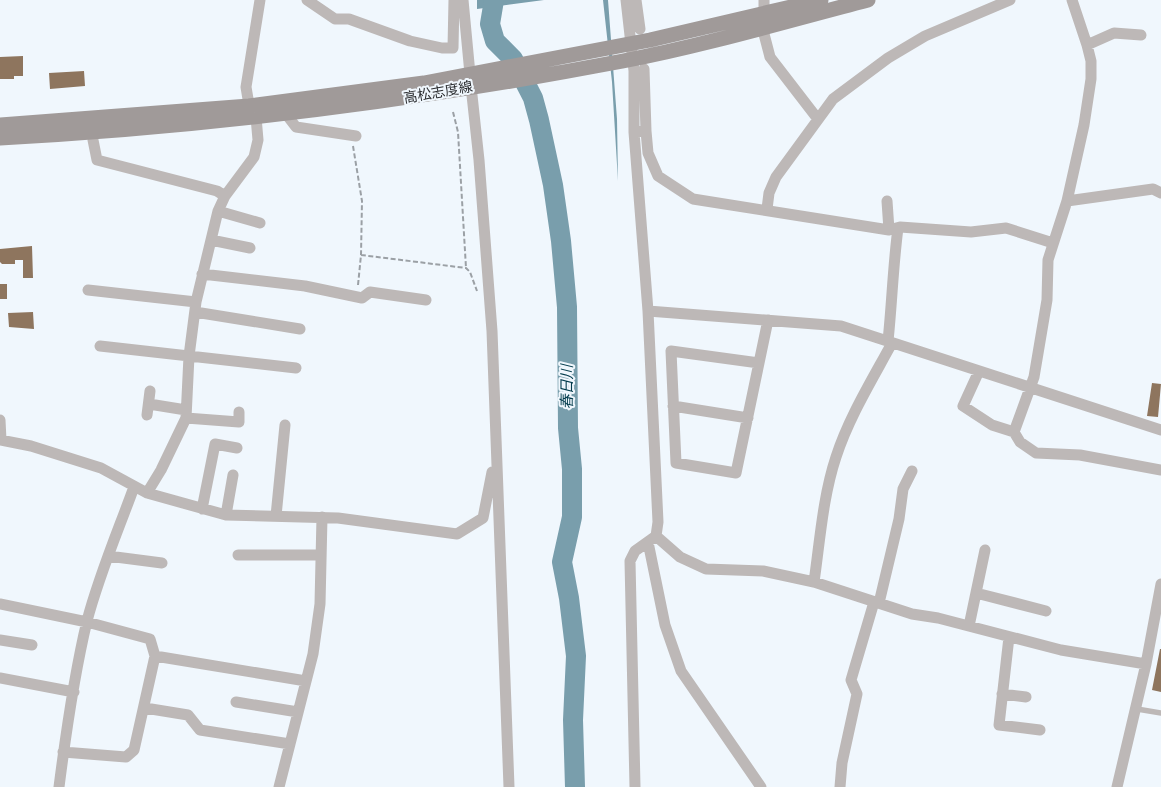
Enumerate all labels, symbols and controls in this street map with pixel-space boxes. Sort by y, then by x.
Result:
street label: 高松志度線 [402,78,474,107]
water label: 春日川 [558,363,576,410]

